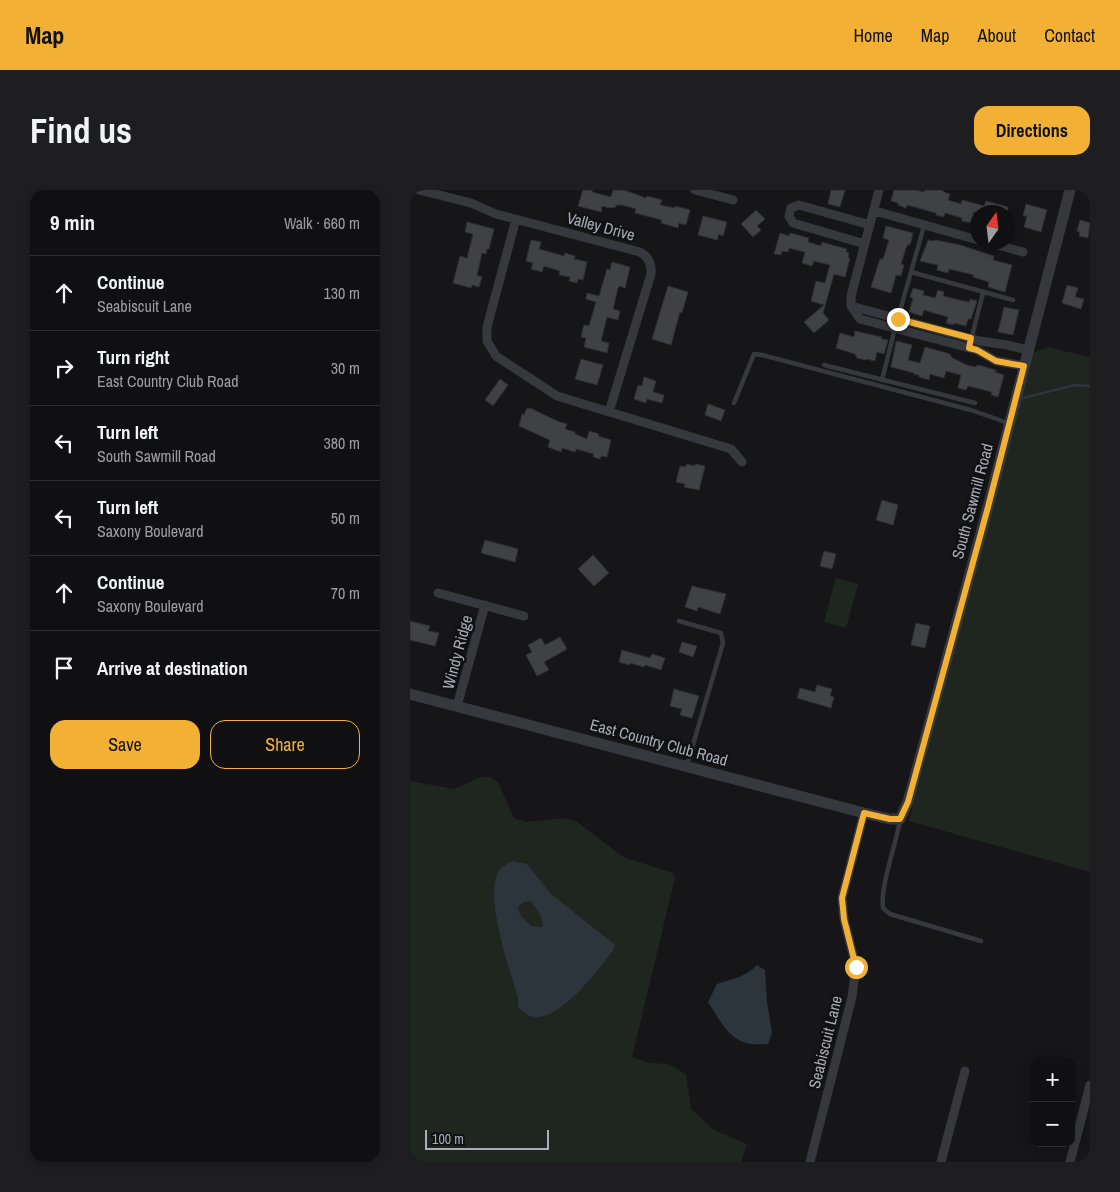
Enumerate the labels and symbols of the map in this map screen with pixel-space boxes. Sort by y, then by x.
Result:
north arrow [970,205,1015,250]
street label: Valley Drive [564,206,638,246]
route end [887,308,910,331]
street label: South Sawmill Road [946,441,998,561]
street label: Windy Ridge [437,613,477,691]
street label: East Country Club Road [588,713,730,771]
route start [845,956,868,979]
street label: Seabiscuit Lane [803,993,847,1091]
scale bar [425,1127,549,1150]

